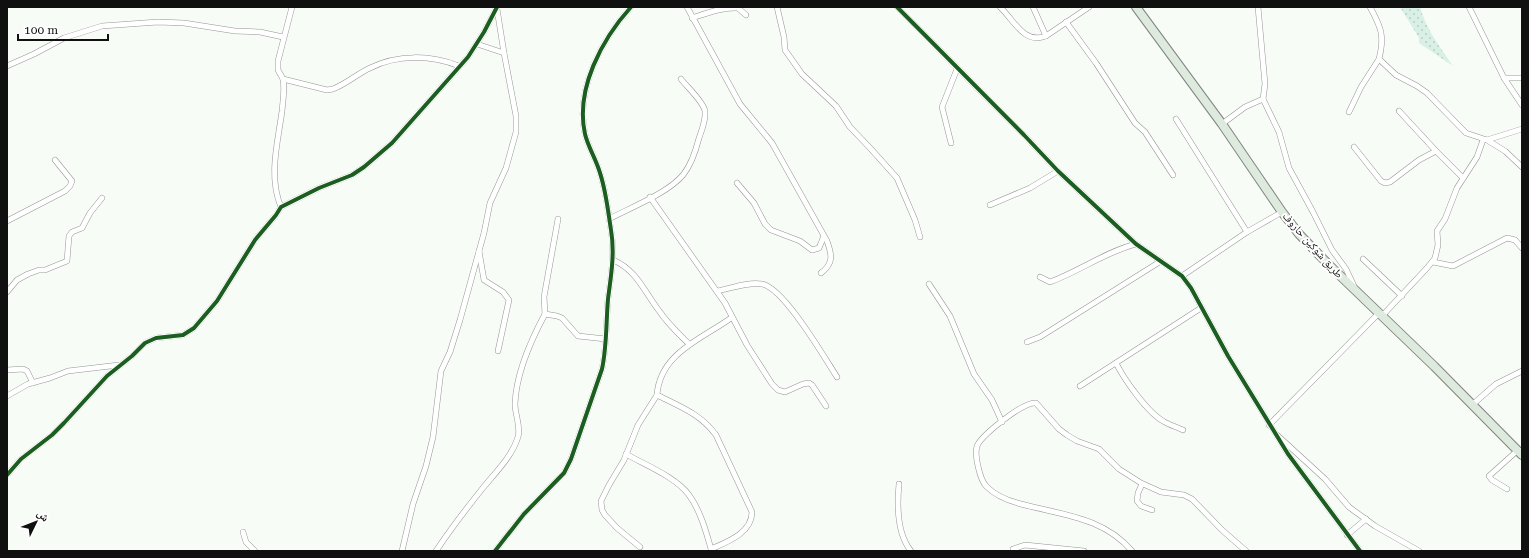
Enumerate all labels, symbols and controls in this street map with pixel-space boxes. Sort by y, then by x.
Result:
scale bar [18,16,108,42]
text: 100 m [24,23,58,37]
street label: طريق شوكين حاروف [1280,210,1346,281]
north arrow [16,502,56,542]
text: ش [33,507,52,525]

